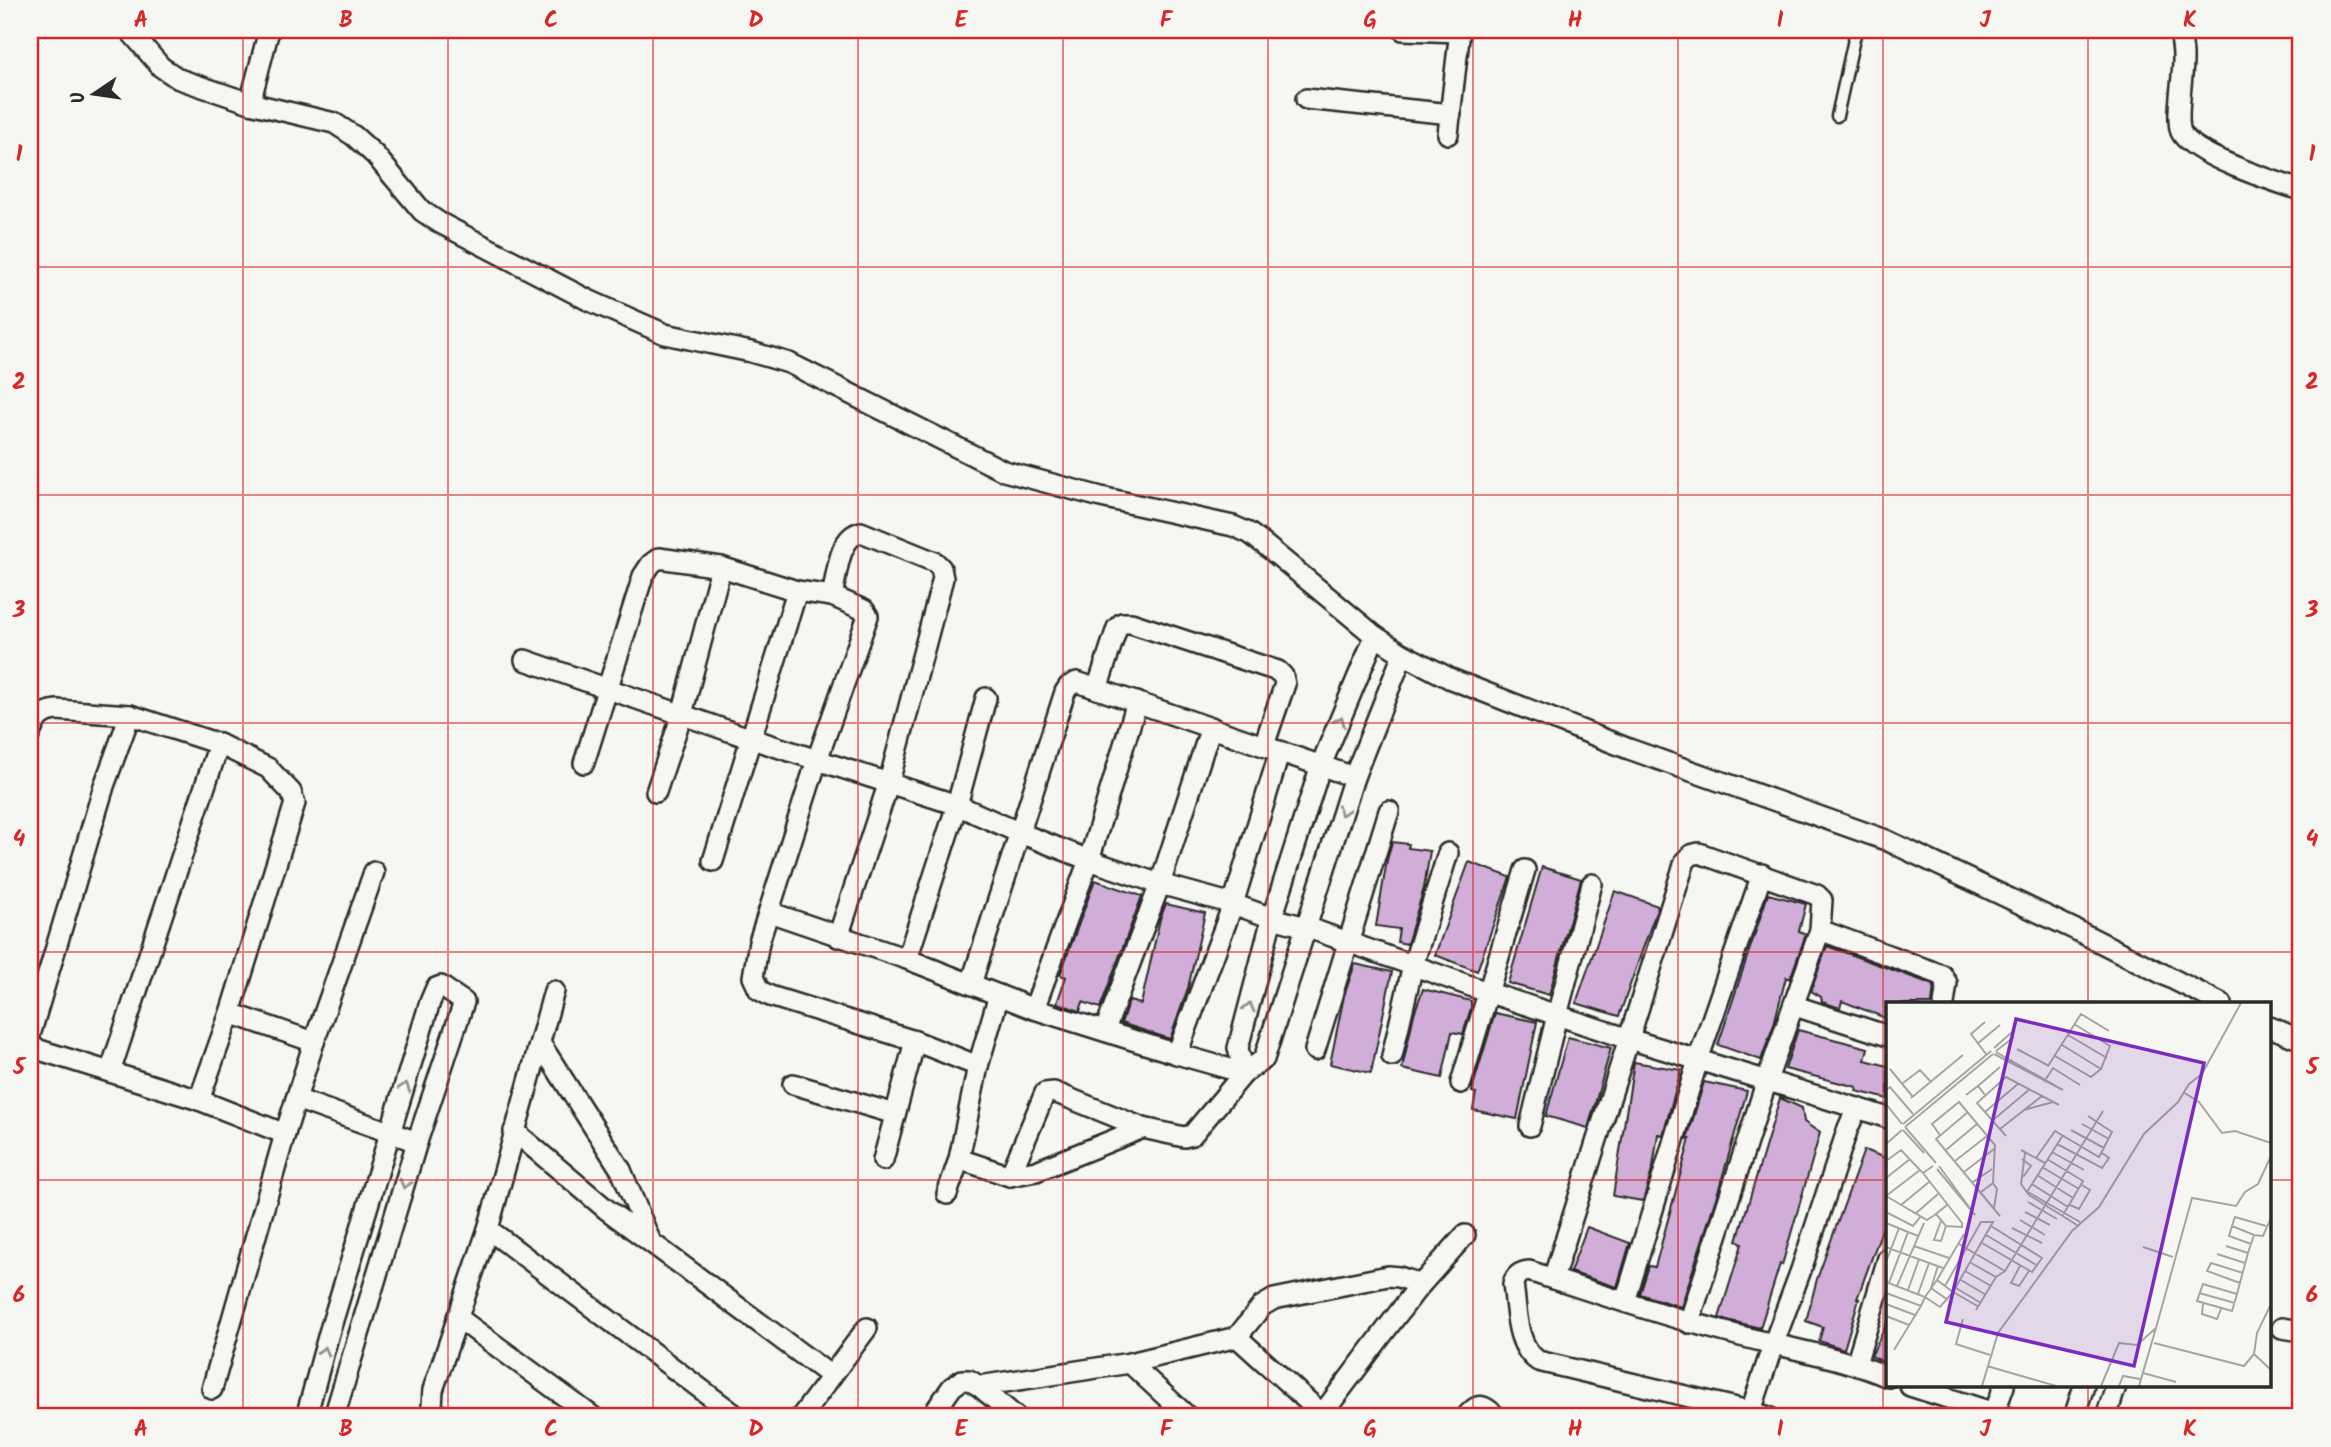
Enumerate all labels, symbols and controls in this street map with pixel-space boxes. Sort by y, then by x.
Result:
text: A [134,3,148,39]
text: B [339,3,353,39]
text: C [544,3,558,39]
text: D [748,3,764,39]
text: E [955,3,969,39]
text: F [1160,3,1174,39]
text: G [1363,3,1377,39]
text: H [1568,3,1583,39]
text: I [1776,3,1784,39]
text: J [1979,3,1991,39]
text: K [2183,3,2197,39]
north arrow [60,60,130,130]
text: U [63,88,95,106]
text: 1 [16,137,23,173]
text: 1 [2309,137,2316,173]
text: 2 [12,365,26,401]
text: 2 [2305,365,2319,401]
text: 3 [12,593,26,629]
text: 3 [2305,593,2319,629]
one-way arrow [1331,715,1345,727]
one-way arrow [1337,805,1351,817]
text: 4 [13,822,26,858]
text: 4 [2306,822,2319,858]
one-way arrow [1241,1001,1255,1013]
inset map [1886,1002,2272,1388]
text: 5 [12,1050,27,1086]
text: 5 [2305,1050,2320,1086]
one-way arrow [397,1081,411,1094]
one-way arrow [398,1178,413,1190]
text: 6 [13,1278,25,1314]
text: 6 [2306,1278,2318,1314]
one-way arrow [316,1346,330,1358]
text: A [134,1412,148,1447]
text: B [339,1412,353,1447]
text: C [544,1412,558,1447]
text: D [748,1412,764,1447]
text: E [955,1412,969,1447]
text: F [1160,1412,1174,1447]
text: G [1363,1412,1377,1447]
text: H [1568,1412,1583,1447]
text: I [1776,1412,1784,1447]
text: J [1979,1412,1991,1447]
text: K [2183,1412,2197,1447]

